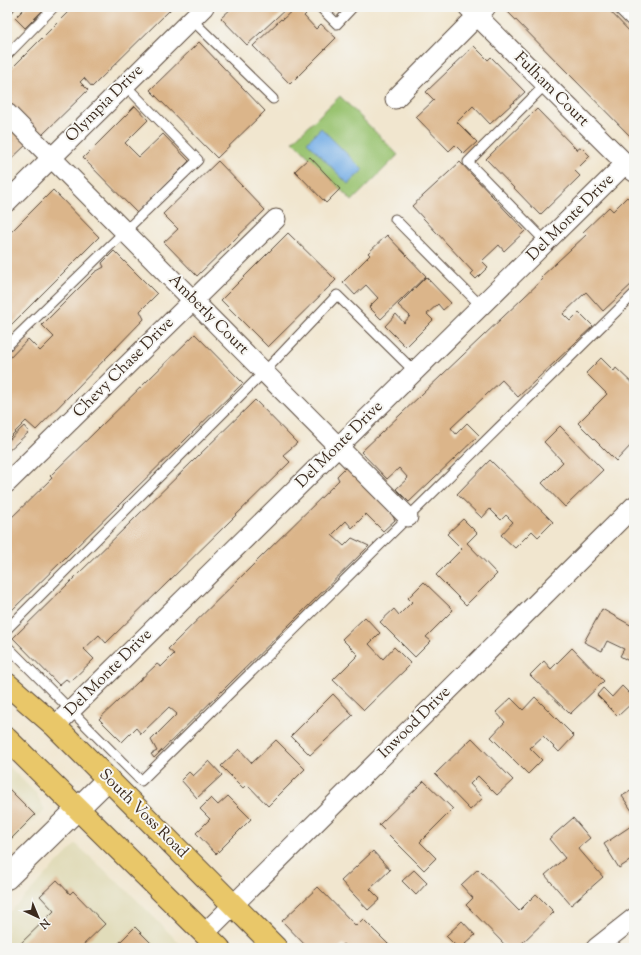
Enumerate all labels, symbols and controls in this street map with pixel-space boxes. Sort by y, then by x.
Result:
street label: Fulham Court [508,47,594,133]
street label: Olympia Drive [61,60,149,148]
street label: Del Monte Drive [522,169,620,267]
street label: Amberly Court [162,269,254,361]
street label: Chevy Chase Drive [68,312,180,424]
street label: Del Monte Drive [291,396,389,494]
street label: Del Monte Drive [60,624,158,722]
street label: Inwood Drive [374,682,456,764]
street label: South Voss Road [93,764,193,864]
north arrow [18,897,58,937]
text: N [35,914,54,932]

